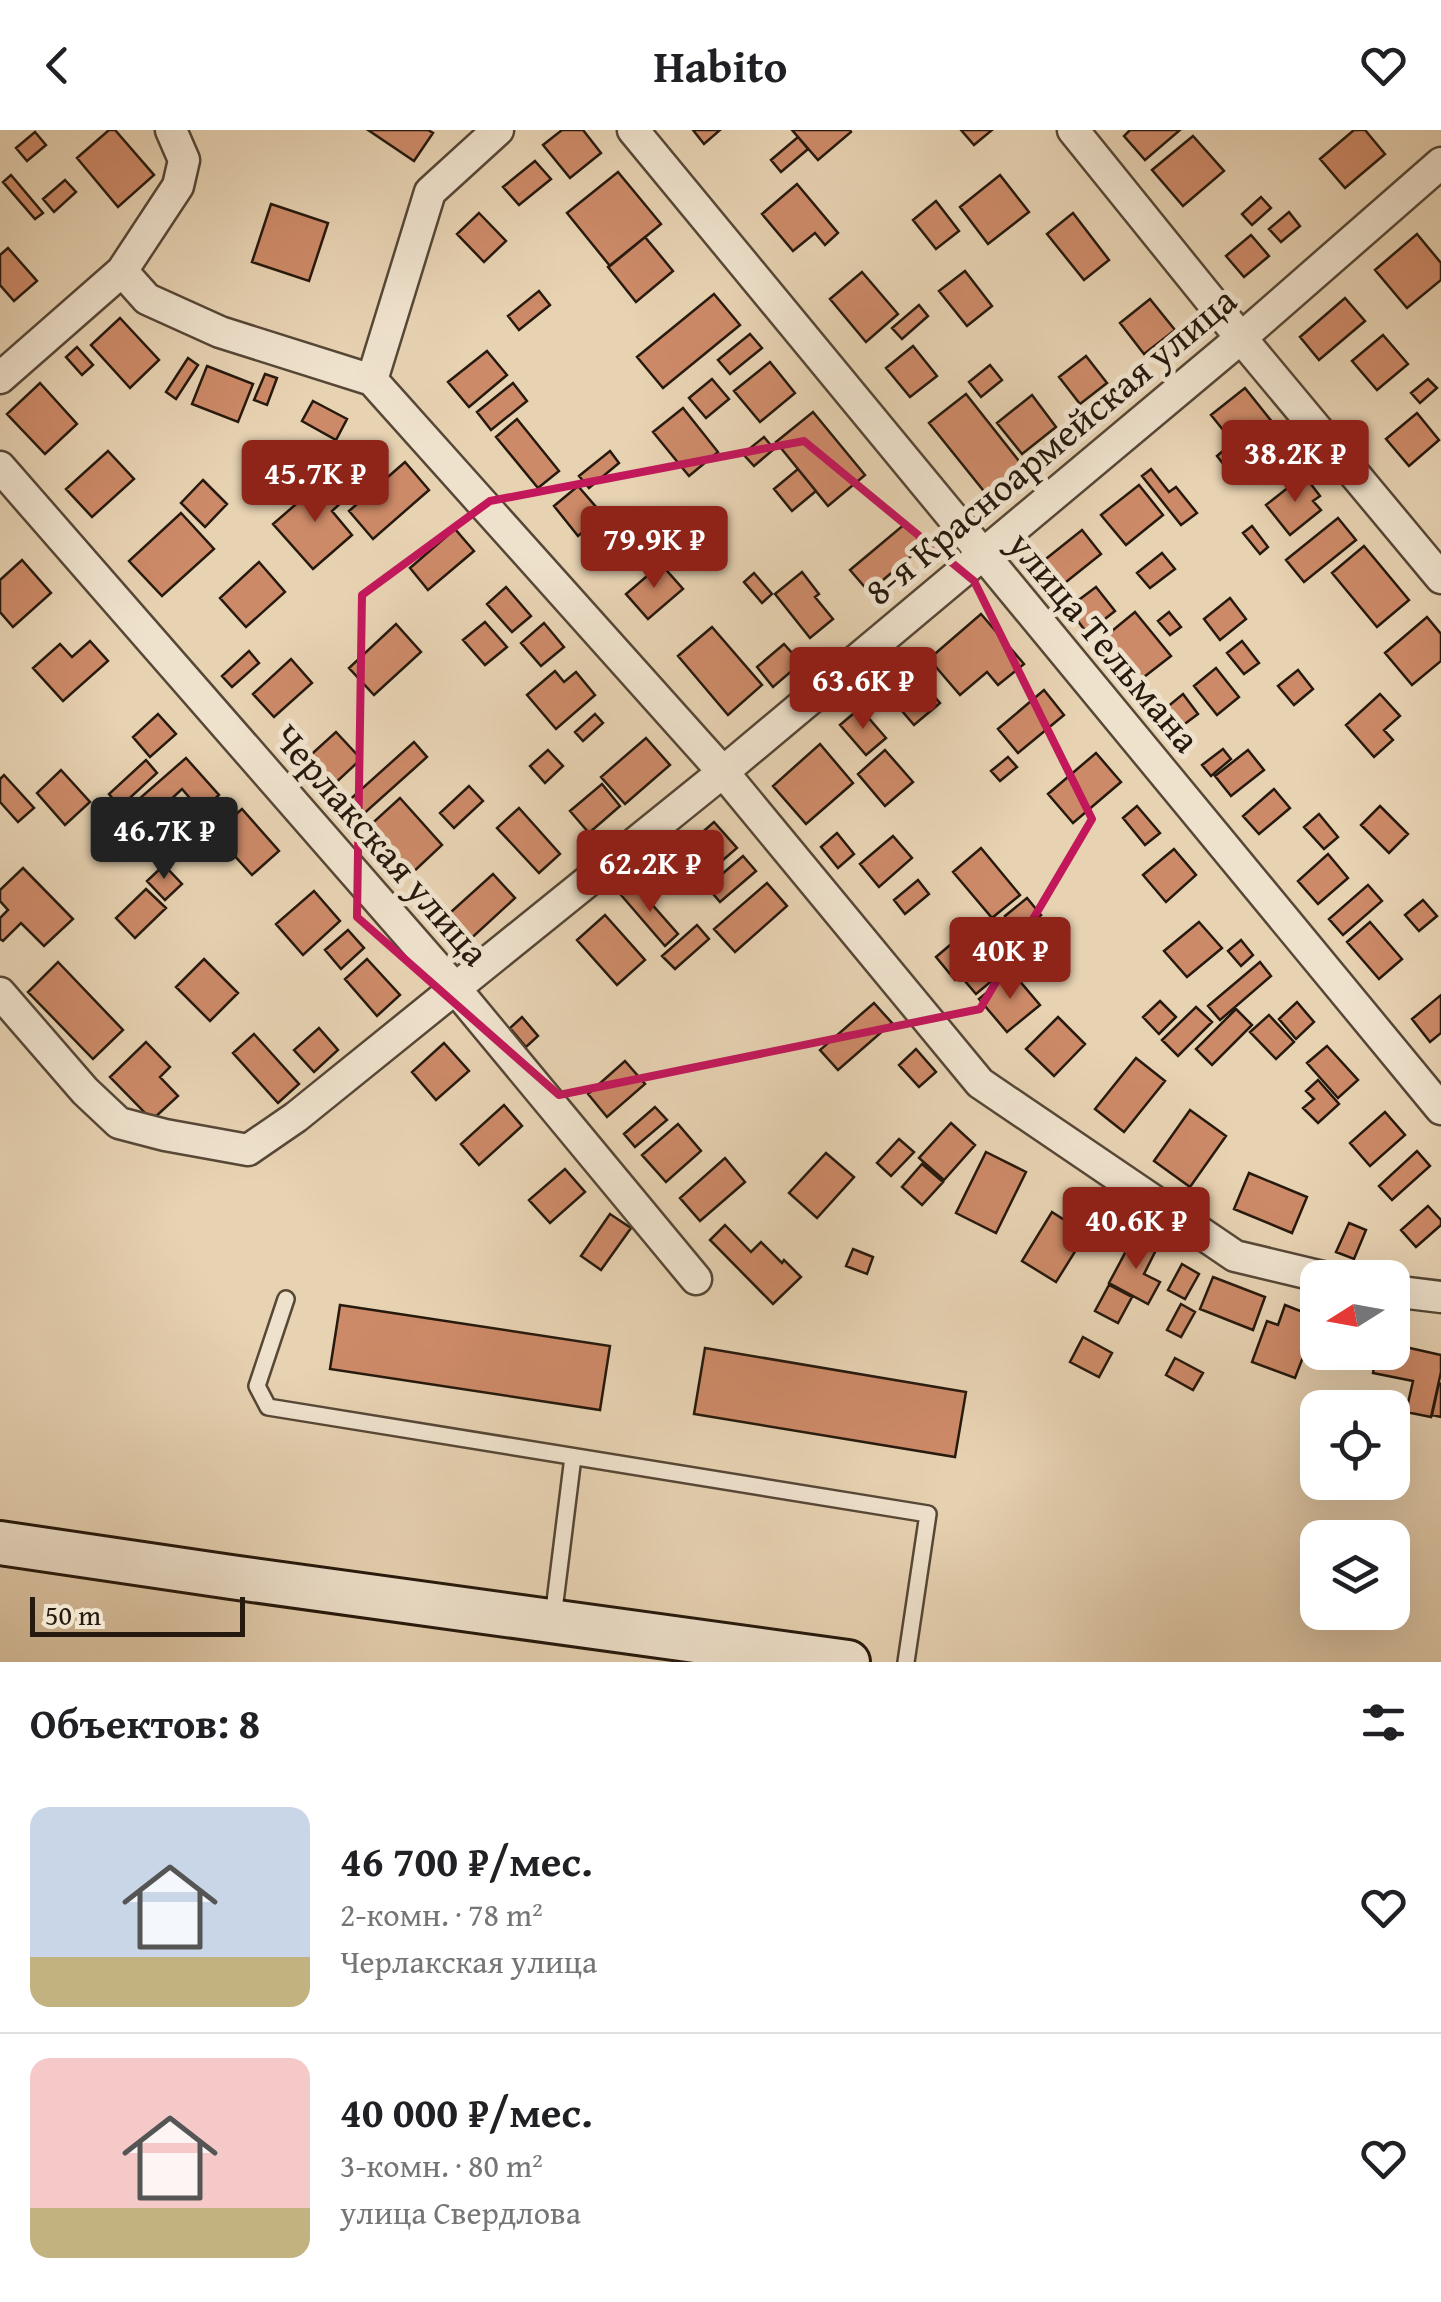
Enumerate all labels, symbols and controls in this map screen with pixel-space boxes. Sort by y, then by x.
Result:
text: Habito [654,33,787,98]
icon: back [30,38,85,93]
icon: heart [1356,38,1411,93]
street label: 8-я Красноармейская улица [852,272,1248,618]
pin: 38.2K ₽ [1203,420,1387,505]
text: 38.2K ₽ [1244,429,1346,476]
pin: 45.7K ₽ [223,440,407,525]
text: 45.7K ₽ [264,449,366,496]
pin: 79.9K ₽ [562,506,746,591]
text: 79.9K ₽ [603,515,705,562]
street label: улица Тельмана [995,517,1215,764]
pin: 63.6K ₽ [771,647,955,732]
text: 63.6K ₽ [812,656,914,703]
street label: Черлакская улица [261,710,503,978]
pin: 46.7K ₽ [72,797,256,882]
text: 46.7K ₽ [113,806,215,853]
pin: 62.2K ₽ [558,830,742,915]
text: 62.2K ₽ [599,839,701,886]
pin: 40K ₽ [940,917,1080,1002]
text: 40K ₽ [972,926,1049,973]
pin: 40.6K ₽ [1044,1187,1228,1272]
text: 40.6K ₽ [1085,1196,1187,1243]
north arrow [1300,1260,1410,1370]
map controls [1300,1260,1410,1630]
button: locate [1300,1390,1410,1500]
button: layers [1300,1520,1410,1630]
scale bar [30,1592,245,1636]
text: 50 m [45,1594,101,1635]
text: Объектов: 8 [30,1692,260,1753]
icon: filters [1356,1695,1411,1750]
text: 46 700 ₽/мес. [340,1830,593,1891]
icon: home [110,1847,230,1967]
icon: heart [1356,1880,1411,1935]
text: 2-комн. · 78 m² [340,1891,543,1938]
text: Черлакская улица [340,1938,597,1985]
text: 40 000 ₽/мес. [340,2081,593,2142]
icon: home [110,2098,230,2218]
icon: heart [1356,2131,1411,2186]
text: 3-комн. · 80 m² [340,2142,543,2189]
text: улица Свердлова [340,2189,581,2236]

